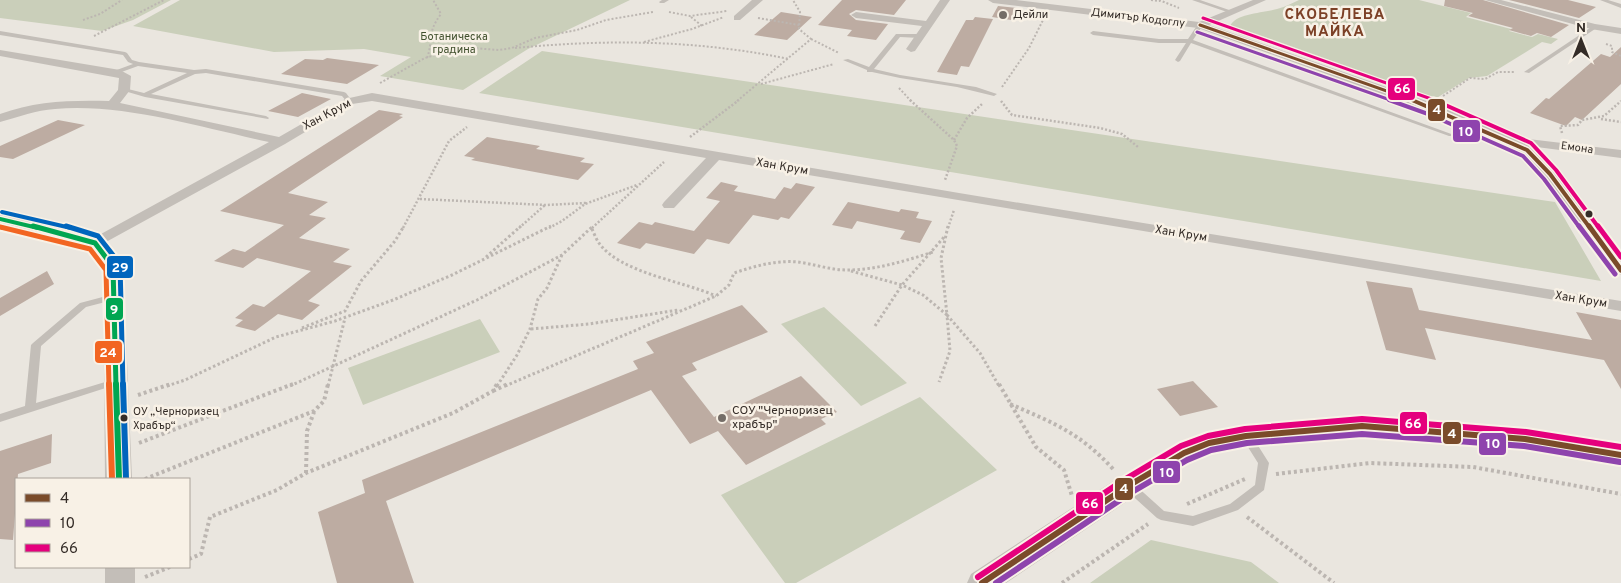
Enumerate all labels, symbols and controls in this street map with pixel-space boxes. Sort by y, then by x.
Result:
street label: Димитър Кодоглу [1090,5,1186,31]
district label: СКОБЕЛЕВА МАЙКА [1284,6,1386,42]
place label: Дейли [1013,8,1048,22]
marker: Дейли [997,9,1009,21]
north arrow [1556,15,1606,65]
text: N [1576,20,1586,37]
park label: Ботаническа градина [420,30,488,57]
line badge: 66 [1387,77,1416,101]
text: 66 [1393,81,1411,98]
street label: Хан Крум [300,96,354,134]
line badge: 4 [1427,98,1446,122]
text: 4 [1433,102,1442,119]
line badge: 10 [1452,119,1481,143]
text: 10 [1459,124,1473,141]
street label: Емона [1560,139,1594,157]
street label: Хан Крум [755,155,809,179]
unlabelled marker [1584,209,1594,219]
street label: Хан Крум [1154,222,1208,246]
line badge: 29 [106,255,134,279]
text: 29 [111,260,129,277]
street label: Хан Крум [1554,288,1608,312]
line badge: 9 [105,297,124,321]
text: 9 [110,302,118,319]
line badge: 24 [94,340,123,364]
text: 24 [99,345,117,362]
place label: СОУ "Черноризец храбър" [732,403,833,433]
place label: ОУ „Черноризец Храбър“ [133,405,219,433]
line badge: 66 [1399,411,1428,435]
marker: СОУ "Черноризец храбър" [716,412,728,424]
marker: ОУ „Черноризец Храбър“ [119,413,129,423]
text: 66 [1404,416,1422,433]
line badge: 4 [1442,421,1462,445]
text: 4 [1448,426,1457,443]
line badge: 10 [1478,432,1507,456]
text: 10 [1486,436,1500,453]
line badge: 10 [1152,460,1181,484]
text: 10 [1160,465,1174,482]
line badge: 4 [1114,477,1134,501]
legend [15,478,190,568]
text: 4 [1120,481,1129,498]
text: 4 [60,490,69,509]
line badge: 66 [1075,491,1104,515]
text: 66 [1081,496,1099,513]
text: 10 [60,515,75,534]
text: 66 [60,540,78,559]

